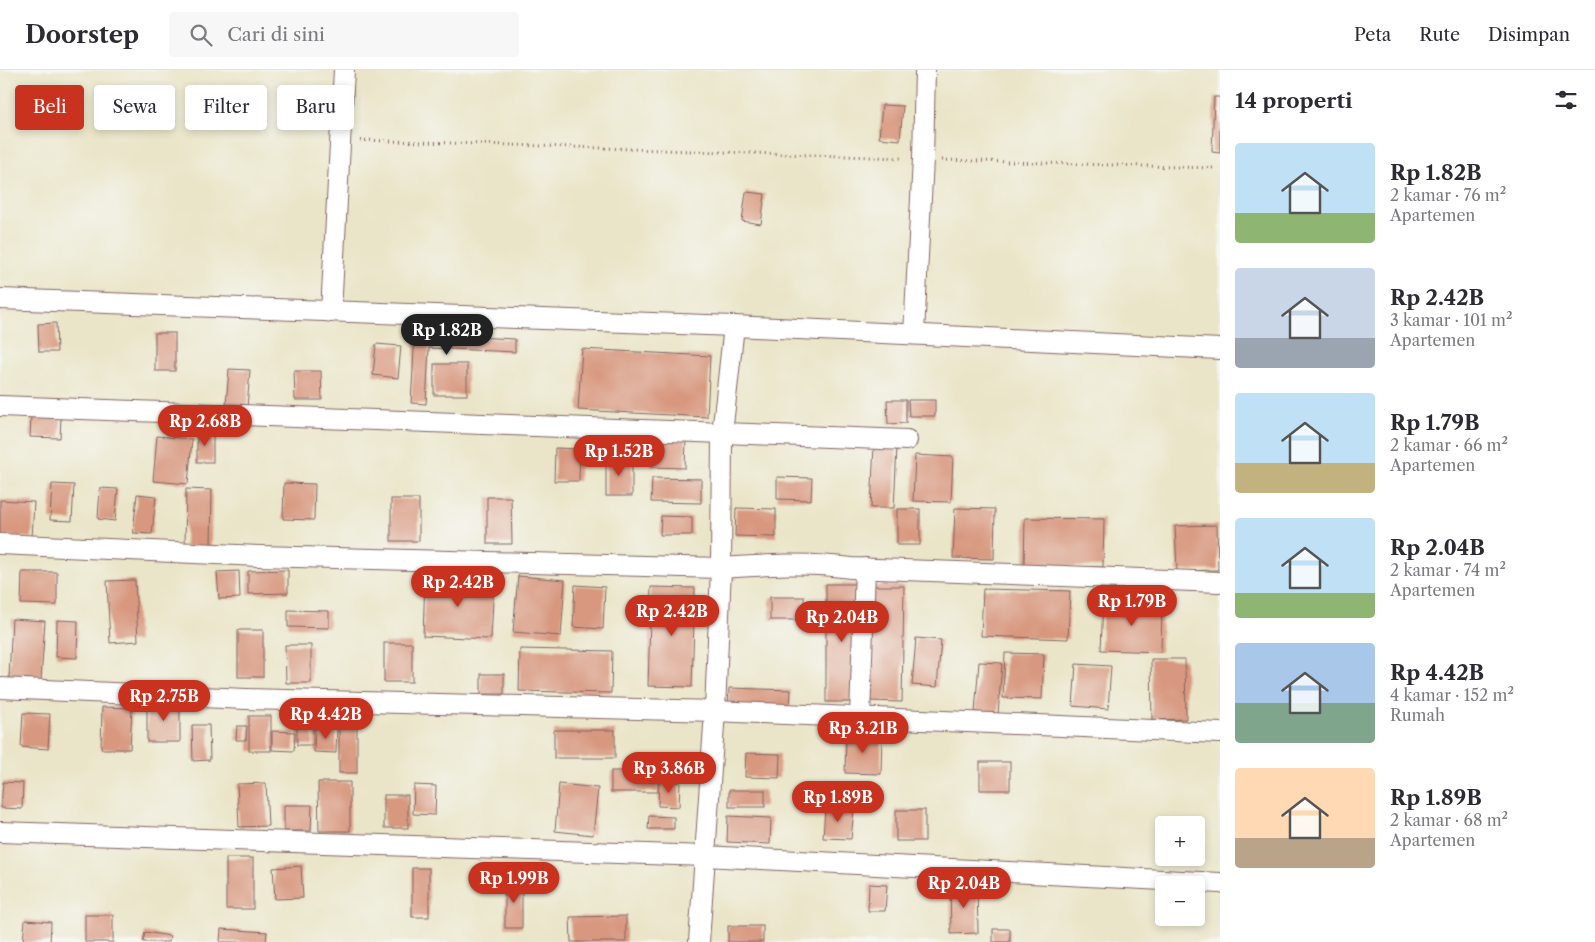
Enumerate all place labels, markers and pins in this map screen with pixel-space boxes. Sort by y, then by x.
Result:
pin: Rp 1.82B [395,314,499,356]
pin: Rp 2.68B [153,404,257,447]
pin: Rp 1.52B [567,434,671,477]
pin: Rp 2.42B [406,566,510,608]
pin: Rp 1.79B [1080,584,1184,627]
pin: Rp 2.42B [620,594,724,637]
pin: Rp 2.04B [790,600,894,643]
pin: Rp 2.75B [112,680,216,722]
pin: Rp 4.42B [274,698,378,740]
pin: Rp 3.21B [811,712,915,754]
pin: Rp 3.86B [617,752,721,794]
pin: Rp 1.89B [786,780,890,823]
pin: Rp 1.99B [462,862,566,904]
pin: Rp 2.04B [912,866,1016,909]

